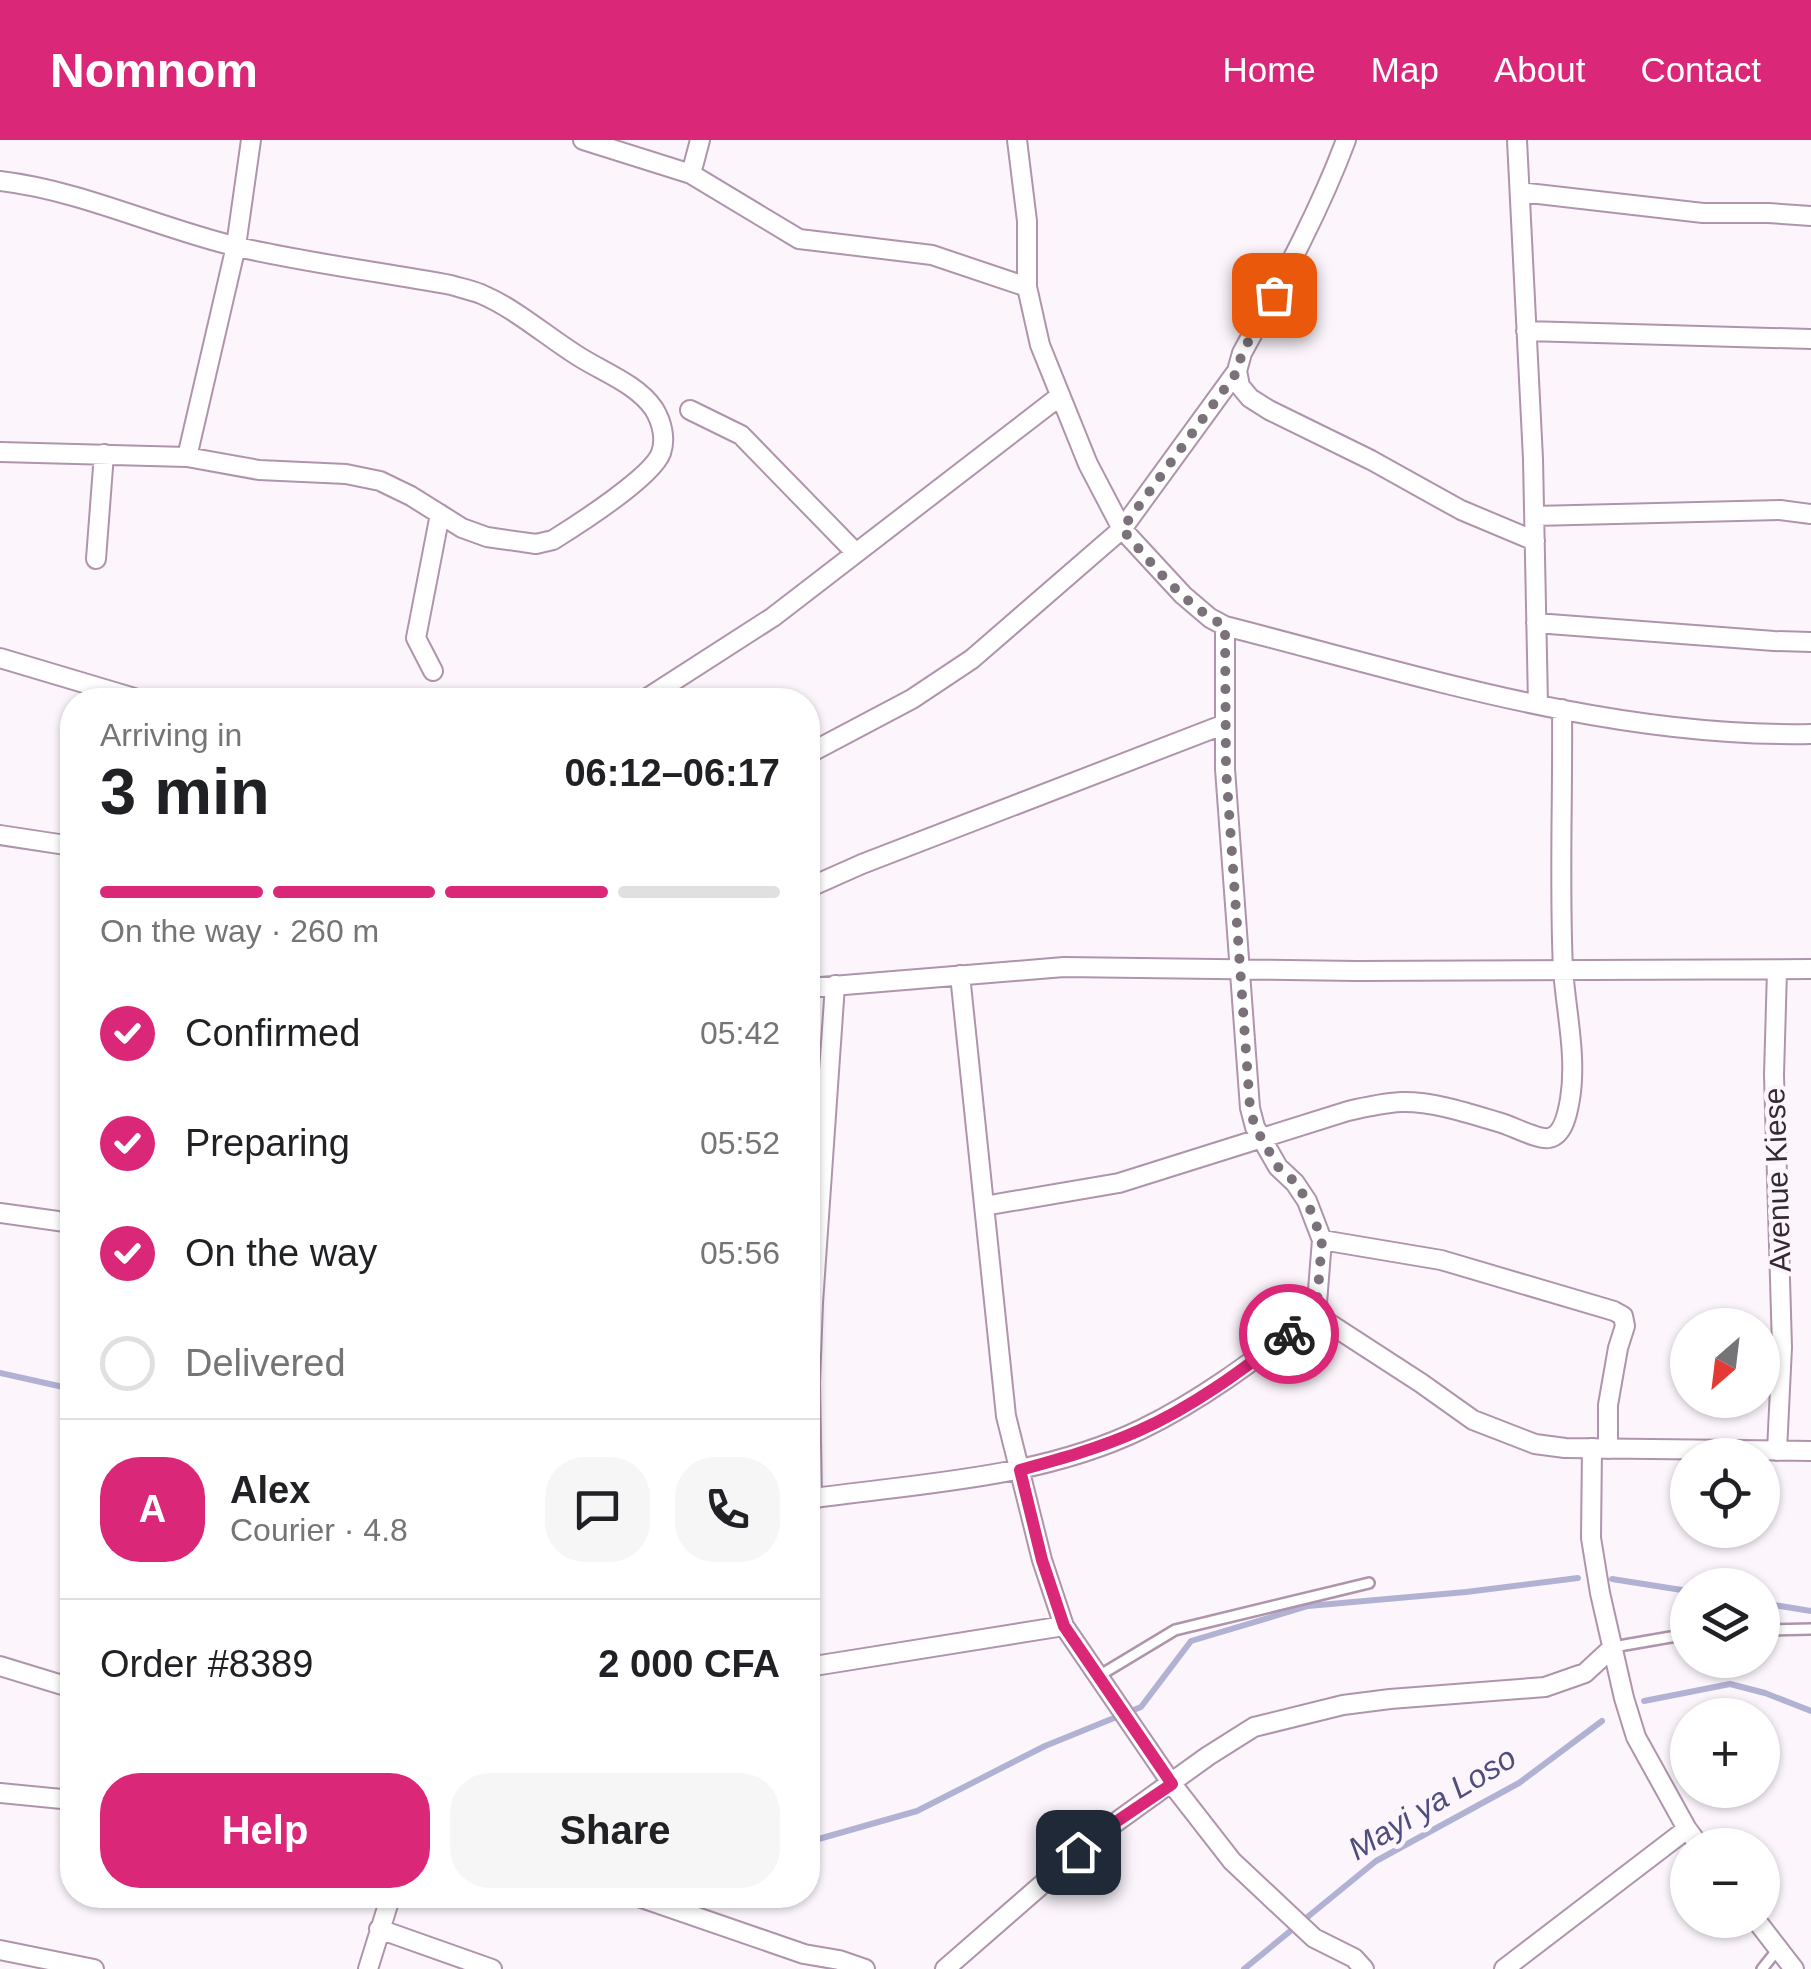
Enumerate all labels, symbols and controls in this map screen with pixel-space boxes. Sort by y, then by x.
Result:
text: Nomnom [50,44,258,97]
text: Home [1222,50,1316,89]
text: Map [1371,50,1439,89]
text: About [1494,50,1585,89]
text: Contact [1640,50,1761,89]
pin [1232,253,1317,338]
icon: bag [1247,268,1302,323]
text: Arriving in [100,717,242,753]
text: 06:12–06:17 [564,752,780,794]
text: 3 min [100,755,270,828]
text: On the way · 260 m [100,913,379,949]
icon: check [100,1006,155,1061]
text: Confirmed [185,1012,360,1054]
text: 05:42 [700,1015,780,1051]
street label: Avenue Kiese [1757,1087,1797,1273]
icon: check [100,1116,155,1171]
text: Preparing [185,1122,350,1164]
text: 05:52 [700,1125,780,1161]
icon: check [100,1226,155,1281]
text: On the way [185,1232,377,1274]
text: 05:56 [700,1235,780,1271]
courier [1239,1284,1339,1384]
icon: bike [1262,1307,1317,1362]
north arrow [1670,1308,1780,1418]
map controls [1670,1308,1780,1938]
text: Delivered [185,1342,346,1384]
button: locate [1670,1438,1780,1548]
button: chat [545,1457,650,1562]
button: phone [675,1457,780,1562]
text: Alex [230,1469,310,1511]
text: A [139,1488,166,1530]
text: Courier · 4.8 [230,1512,408,1548]
button: layers [1670,1568,1780,1678]
text: Order #8389 [100,1643,313,1685]
text: 2 000 CFA [598,1643,780,1685]
button: + [1670,1698,1780,1808]
water label: Mayi ya Loso [1342,1739,1522,1867]
button: Help [100,1773,430,1888]
button: Share [450,1773,780,1888]
pin [1036,1810,1121,1895]
icon: home [1051,1825,1106,1880]
button: − [1670,1828,1780,1938]

